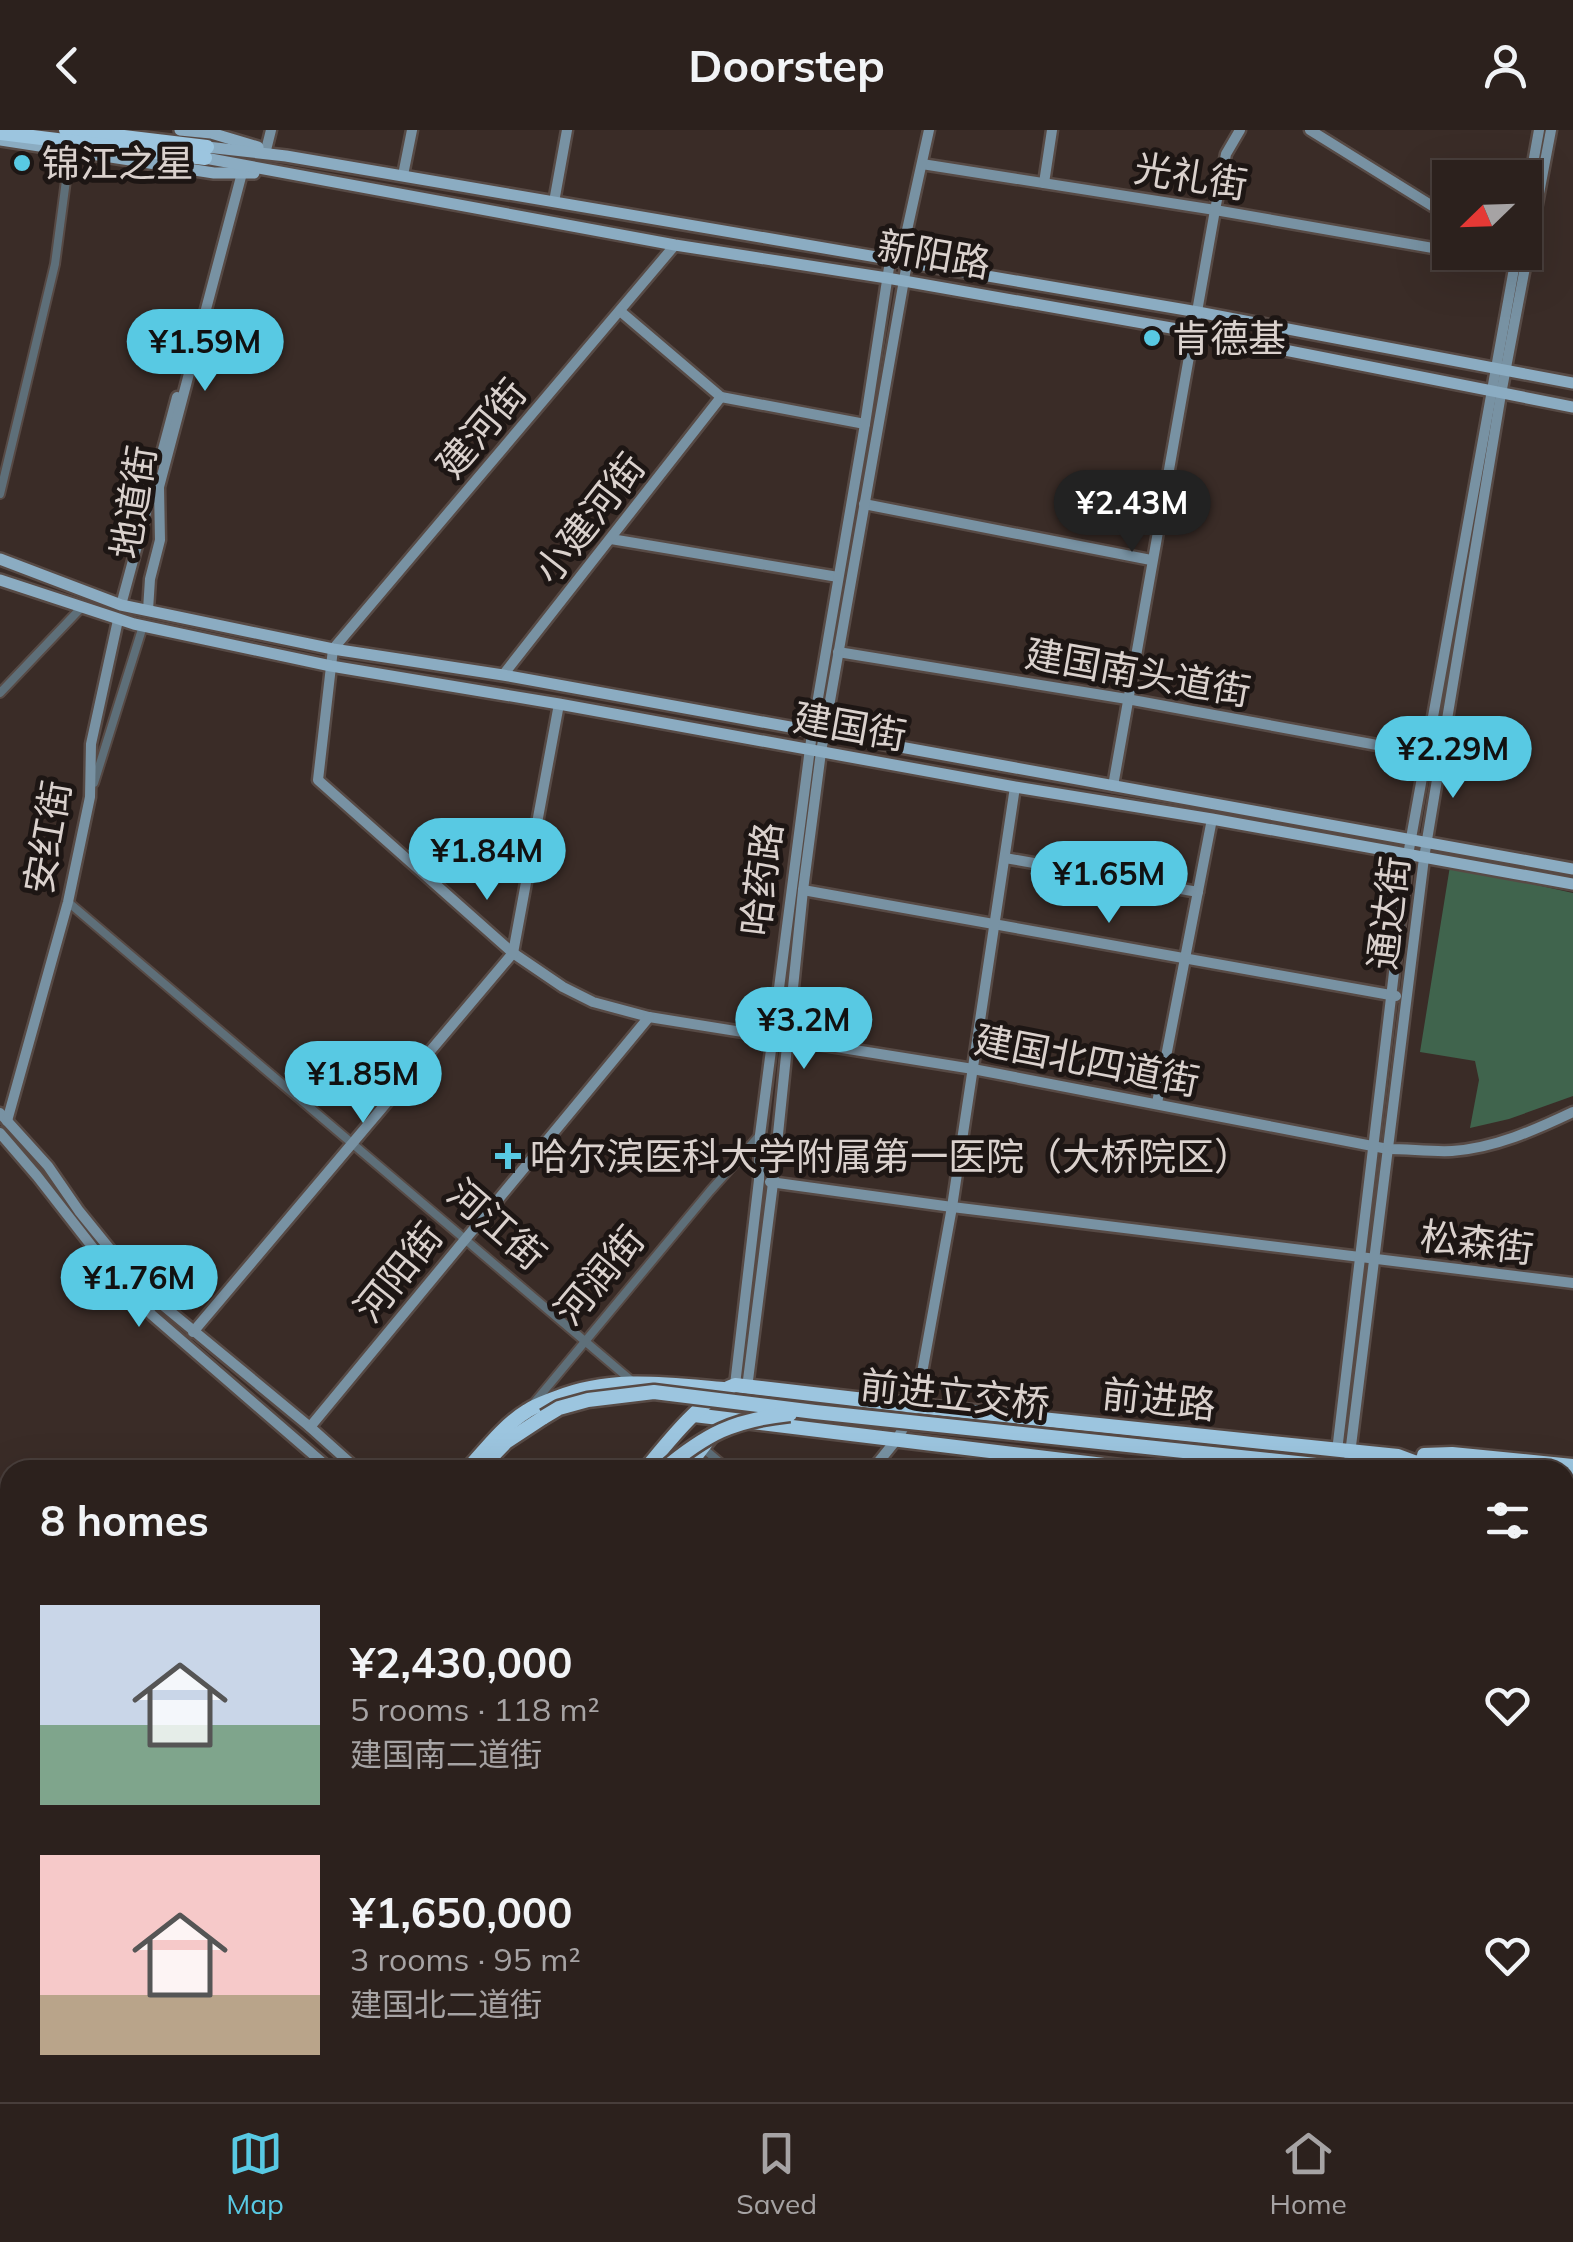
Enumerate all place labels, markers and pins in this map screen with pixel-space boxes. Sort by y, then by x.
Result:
place label: 锦江之星 [42,139,194,187]
marker: 锦江之星 [11,152,33,174]
pin: ¥1.59M [124,309,286,394]
place label: 肯德基 [1172,314,1286,362]
marker: 肯德基 [1141,327,1163,349]
pin: ¥2.43M [1051,470,1213,555]
pin: ¥2.29M [1372,716,1534,801]
pin: ¥1.84M [406,818,568,903]
pin: ¥1.65M [1028,841,1190,926]
pin: ¥3.2M [734,987,874,1072]
pin: ¥1.85M [282,1041,444,1126]
place label: 哈尔滨医科大学附属第一医院（大桥院区） [530,1132,1252,1180]
marker: 哈尔滨医科大学附属第一医院（大桥院区） [495,1143,521,1169]
pin: ¥1.76M [58,1245,220,1330]

